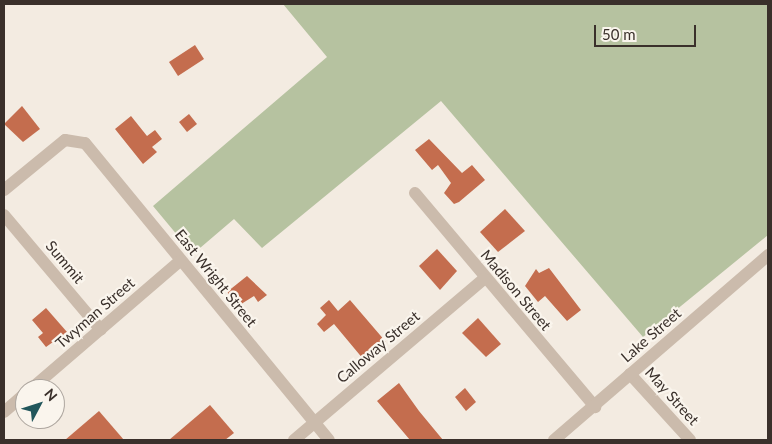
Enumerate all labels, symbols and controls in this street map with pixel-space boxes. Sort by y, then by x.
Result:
scale bar [597,15,700,47]
text: 50 m [602,25,636,43]
street label: East Wright Street [171,226,261,330]
street label: Summit [42,237,88,287]
street label: Madison Street [477,246,555,334]
street label: Twyman Street [52,274,138,352]
street label: Lake Street [617,304,685,366]
street label: Calloway Street [333,307,423,387]
street label: May Street [641,363,703,429]
north arrow [15,379,65,429]
text: N [41,385,61,404]

